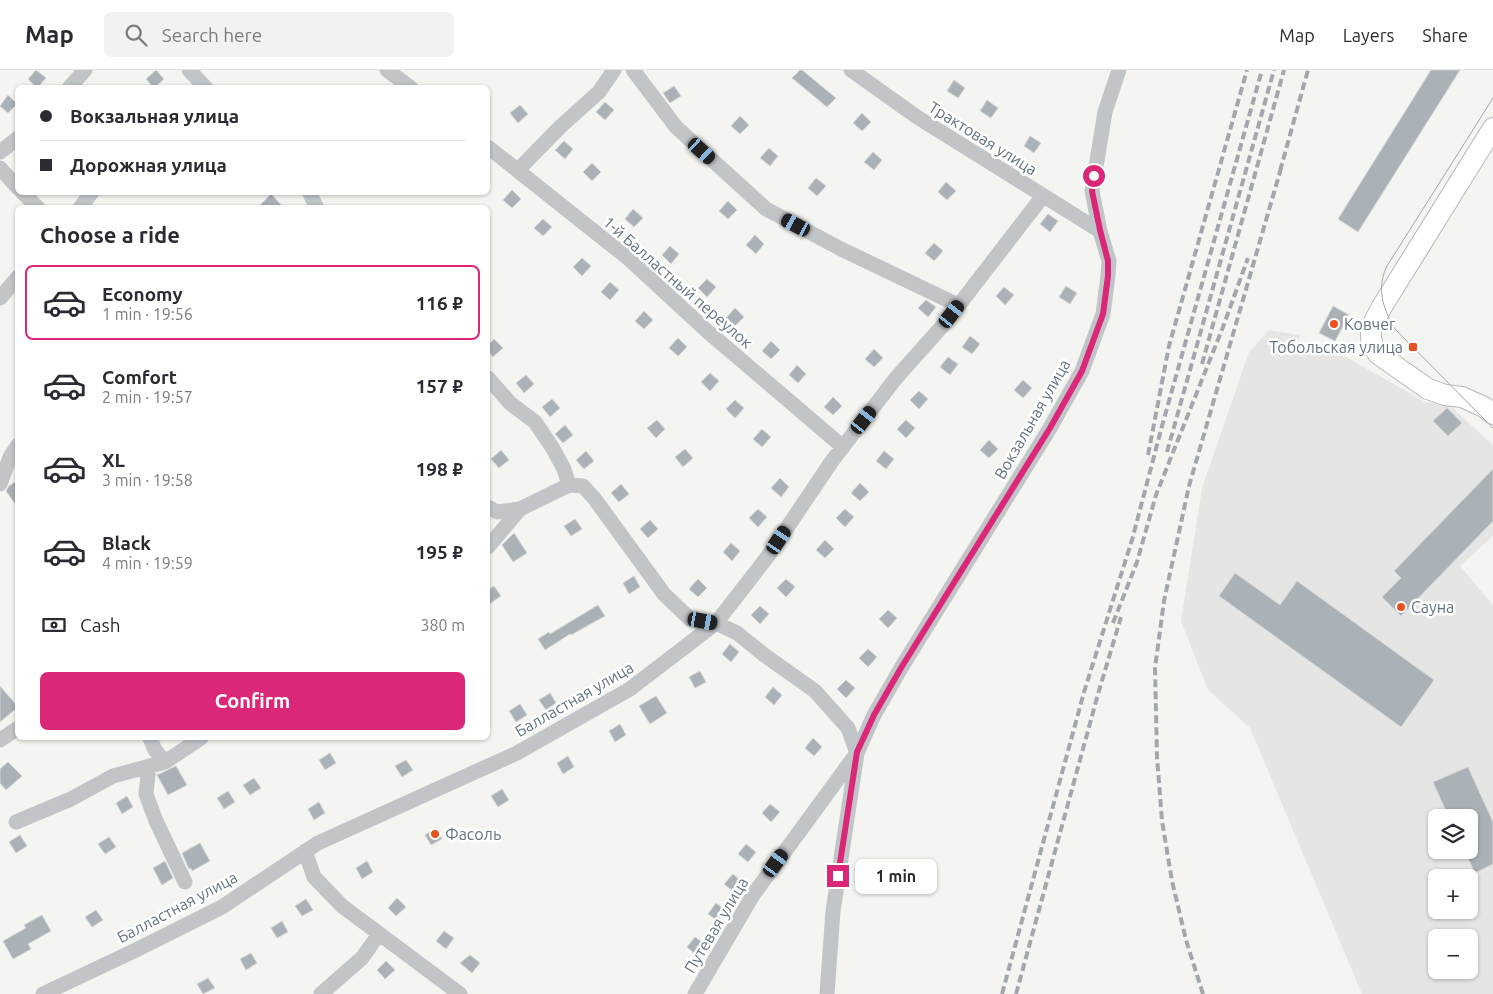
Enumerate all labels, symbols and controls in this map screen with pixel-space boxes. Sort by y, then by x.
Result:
search box [104,12,454,57]
text: Map [25,21,74,48]
icon: search [122,21,150,49]
text: Search here [162,24,262,46]
text: Map [1279,25,1315,45]
text: Layers [1343,25,1394,45]
text: Share [1422,25,1468,45]
street label: Трактовая улица [926,98,1040,178]
text: Вокзальная улица [70,105,239,127]
car [685,135,718,167]
text: Дорожная улица [70,154,227,176]
route start [1083,165,1105,187]
car [779,211,812,239]
street label: 1-й Балластный переулок [600,212,756,352]
text: Choose a ride [40,222,180,247]
icon: car [42,280,87,325]
text: Economy [102,283,183,305]
text: 116 ₽ [416,292,463,314]
car [936,298,967,330]
text: 1 min · 19:56 [102,305,193,323]
place label: Ковчег [1344,315,1396,333]
marker: Ковчег [1328,318,1340,330]
place label: Тобольская улица [1269,338,1403,356]
marker: Тобольская улица [1407,341,1419,353]
street label: Вокзальная улица [990,356,1074,482]
icon: car [42,363,87,408]
text: Comfort [102,366,177,388]
text: 157 ₽ [416,375,463,397]
text: 2 min · 19:57 [102,388,193,406]
car [848,404,879,436]
icon: car [42,446,87,491]
text: XL [102,449,125,471]
text: 198 ₽ [416,458,463,480]
text: 3 min · 19:58 [102,471,193,489]
car [764,523,793,557]
icon: car [42,529,87,574]
text: Black [102,532,151,554]
text: 195 ₽ [416,541,463,563]
text: 4 min · 19:59 [102,554,193,572]
place label: Сауна [1411,598,1454,616]
marker: Сауна [1395,601,1407,613]
icon: cash [40,611,68,639]
car [686,611,719,631]
text: Cash [80,614,121,636]
text: 380 m [420,616,465,634]
street label: Балластная улица [512,658,636,740]
button: Confirm [40,672,465,730]
map controls [1428,809,1478,979]
button: layers [1428,809,1478,859]
place label: Фасоль [445,825,501,843]
marker: Фасоль [429,828,441,840]
car [761,846,790,880]
callout: 1 min [856,858,938,894]
route end [827,865,849,887]
text: 1 min [876,867,916,885]
street label: Балластная улица [114,868,240,946]
button: + [1428,869,1478,919]
street label: Путевая улица [680,874,752,976]
button: − [1428,929,1478,979]

